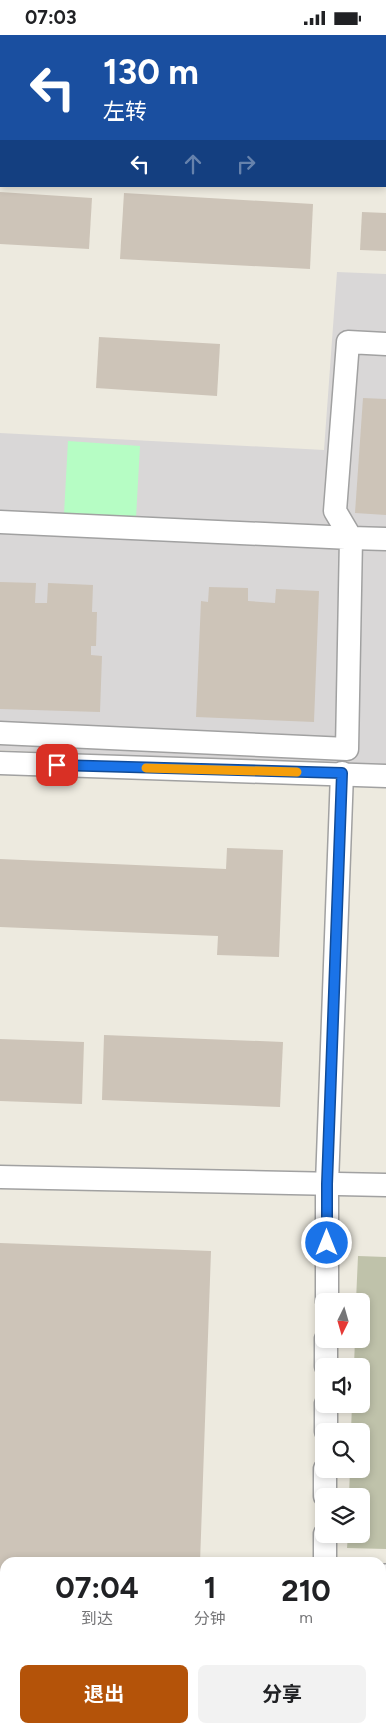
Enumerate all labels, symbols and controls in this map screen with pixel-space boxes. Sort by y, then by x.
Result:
text: 07:03 [25,6,76,29]
text: 130 m [103,51,199,93]
icon: left [20,55,85,120]
text: 左转 [103,98,147,125]
icon: left [126,150,154,178]
icon: ahead [179,150,207,178]
icon: right [232,150,260,178]
pin [36,744,78,786]
icon: arrive [43,751,71,779]
position arrow [300,1216,352,1268]
north arrow [315,1293,370,1347]
map controls [315,1293,370,1543]
button: sound [315,1358,370,1413]
button: search [315,1423,370,1478]
button: layers [315,1488,370,1543]
text: 07:04 [55,1569,139,1606]
text: 1 [204,1569,216,1606]
text: 210 [281,1572,331,1609]
text: m [299,1608,313,1627]
text: 到达 [81,1609,113,1628]
text: 分钟 [194,1609,226,1628]
button: 退出 [20,1665,188,1723]
button: 分享 [198,1665,366,1723]

